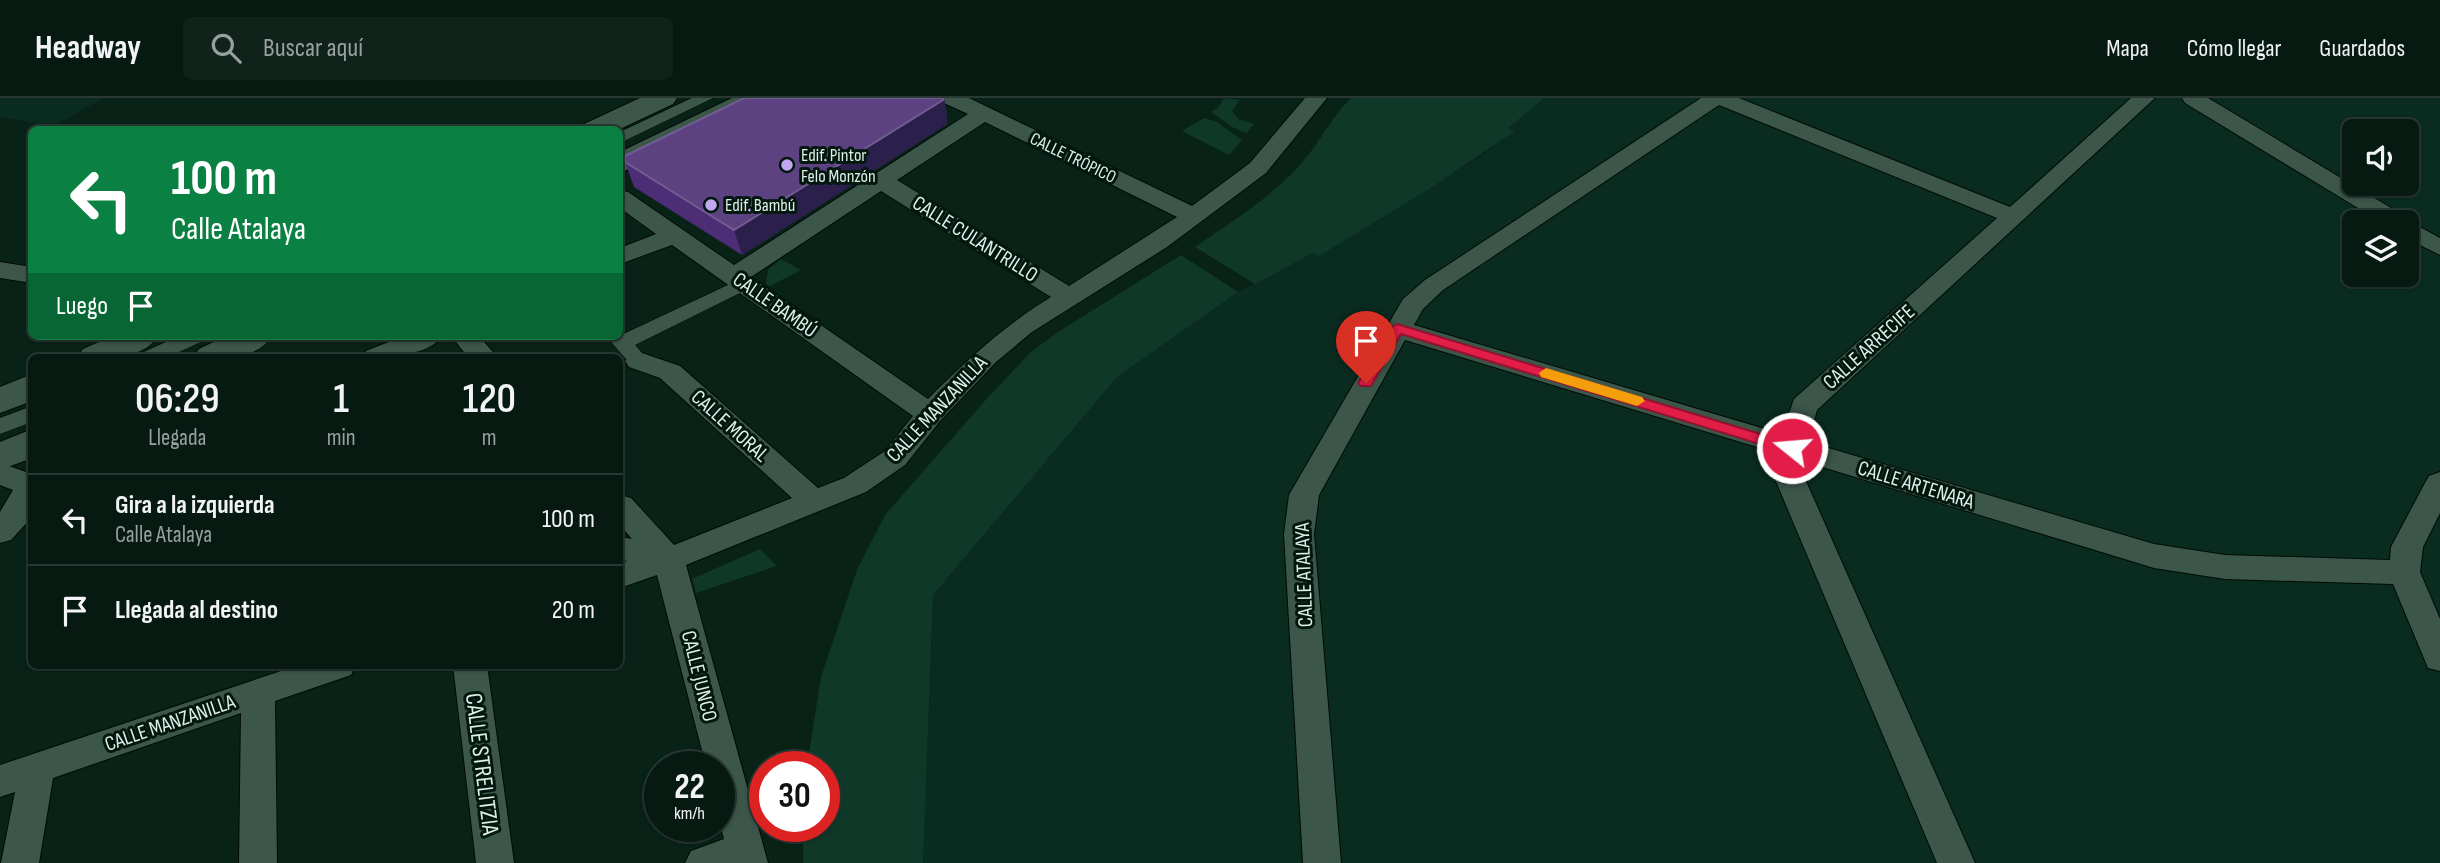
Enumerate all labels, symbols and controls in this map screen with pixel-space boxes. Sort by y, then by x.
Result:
search box [183,17,673,80]
text: Headway [35,28,141,68]
icon: search [207,29,245,67]
text: Buscar aquí [263,33,363,64]
text: Mapa [2106,34,2149,63]
text: Cómo llegar [2187,34,2281,63]
text: Guardados [2319,34,2405,63]
map controls [2342,119,2419,287]
button: sound [2342,119,2419,196]
street label: CALLE TRÓPICO [1027,128,1119,188]
place label: Edif. Pintor Felo Monzón [801,145,876,187]
text: 100 m [171,150,277,209]
icon: left [56,154,147,245]
marker: Edif. Pintor Felo Monzón [779,157,795,173]
street label: CALLE CULANTRILLO [908,191,1042,287]
place label: Edif. Bambú [725,195,795,216]
marker: Edif. Bambú [703,197,719,213]
text: Calle Atalaya [171,210,306,249]
button: layers [2342,210,2419,287]
street label: CALLE BAMBÚ [728,267,822,343]
icon: arrive [122,287,160,325]
text: Luego [56,291,108,322]
street label: CALLE ARRECIFE [1818,299,1920,395]
pin [1336,311,1396,383]
icon: arrive [1347,322,1385,360]
street label: CALLE MANZANILLA [881,350,993,467]
text: 06:29 [135,374,220,425]
text: 1 [333,374,349,425]
text: 120 [462,374,516,425]
street label: CALLE MORAL [686,385,774,468]
position arrow [1755,411,1829,485]
text: Llegada [148,424,206,452]
text: min [327,424,356,452]
text: m [482,424,497,452]
street label: CALLE ARTENARA [1855,455,1978,515]
text: Gira a la izquierda [115,490,275,521]
icon: left [56,501,94,539]
text: 100 m [542,504,595,535]
text: Calle Atalaya [115,521,212,549]
street label: CALLE ATALAYA [1290,521,1318,628]
icon: arrive [56,592,94,630]
text: Llegada al destino [115,595,278,626]
text: 20 m [552,595,595,626]
street label: CALLE JUNCO [676,628,722,724]
street label: CALLE MANZANILLA [101,689,239,757]
street label: CALLE STRELITZIA [459,691,505,837]
speed limit sign: 30 [749,751,840,842]
text: 22 [674,766,705,809]
text: km/h [674,803,705,824]

